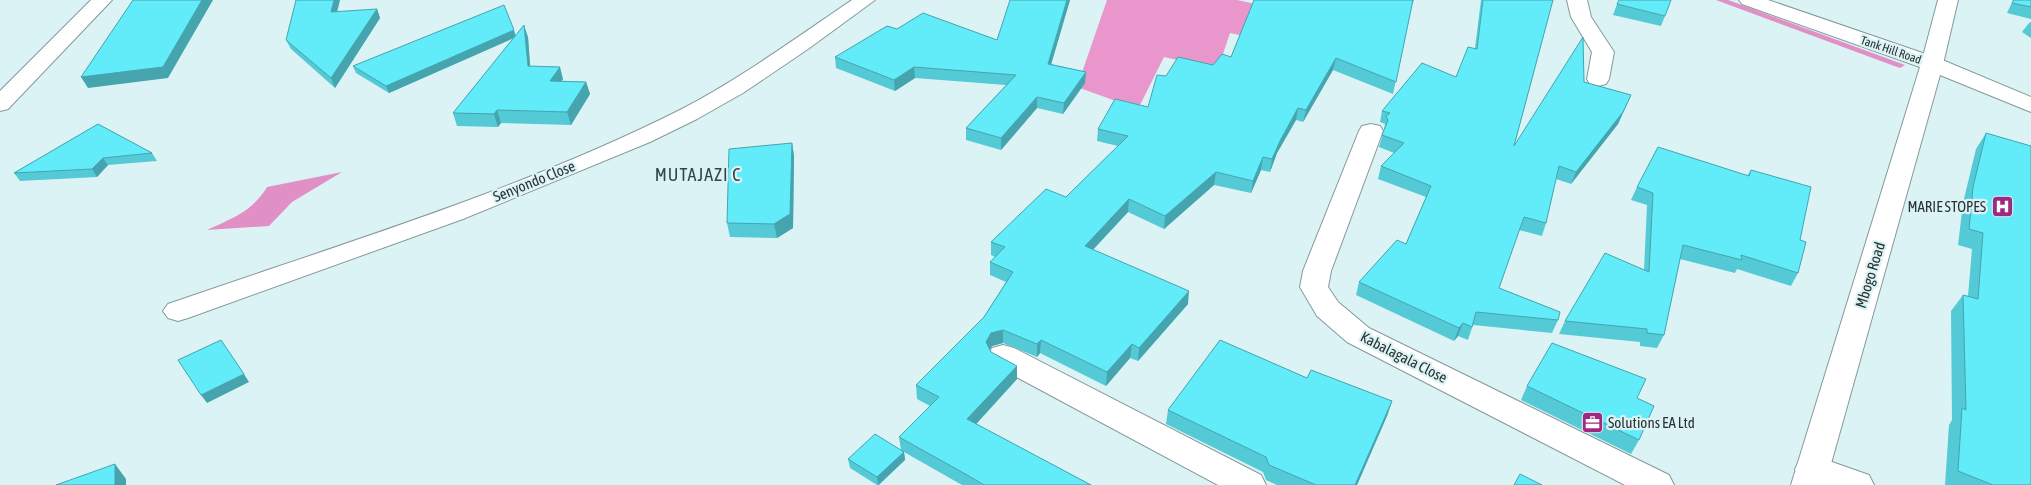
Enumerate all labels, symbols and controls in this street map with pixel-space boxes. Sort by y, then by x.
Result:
street label: Tank Hill Road [1859,33,1923,67]
street label: Senyondo Close [491,157,578,205]
district label: MUTAJAZI C [655,164,741,185]
hospital icon: MARIE STOPES [1990,194,2014,218]
place label: MARIE STOPES [1907,198,1986,215]
street label: Mbogo Road [1852,240,1888,310]
street label: Kabalagala Close [1358,328,1450,386]
office icon: Solutions EA Ltd [1580,410,1604,434]
place label: Solutions EA Ltd [1608,414,1695,431]

